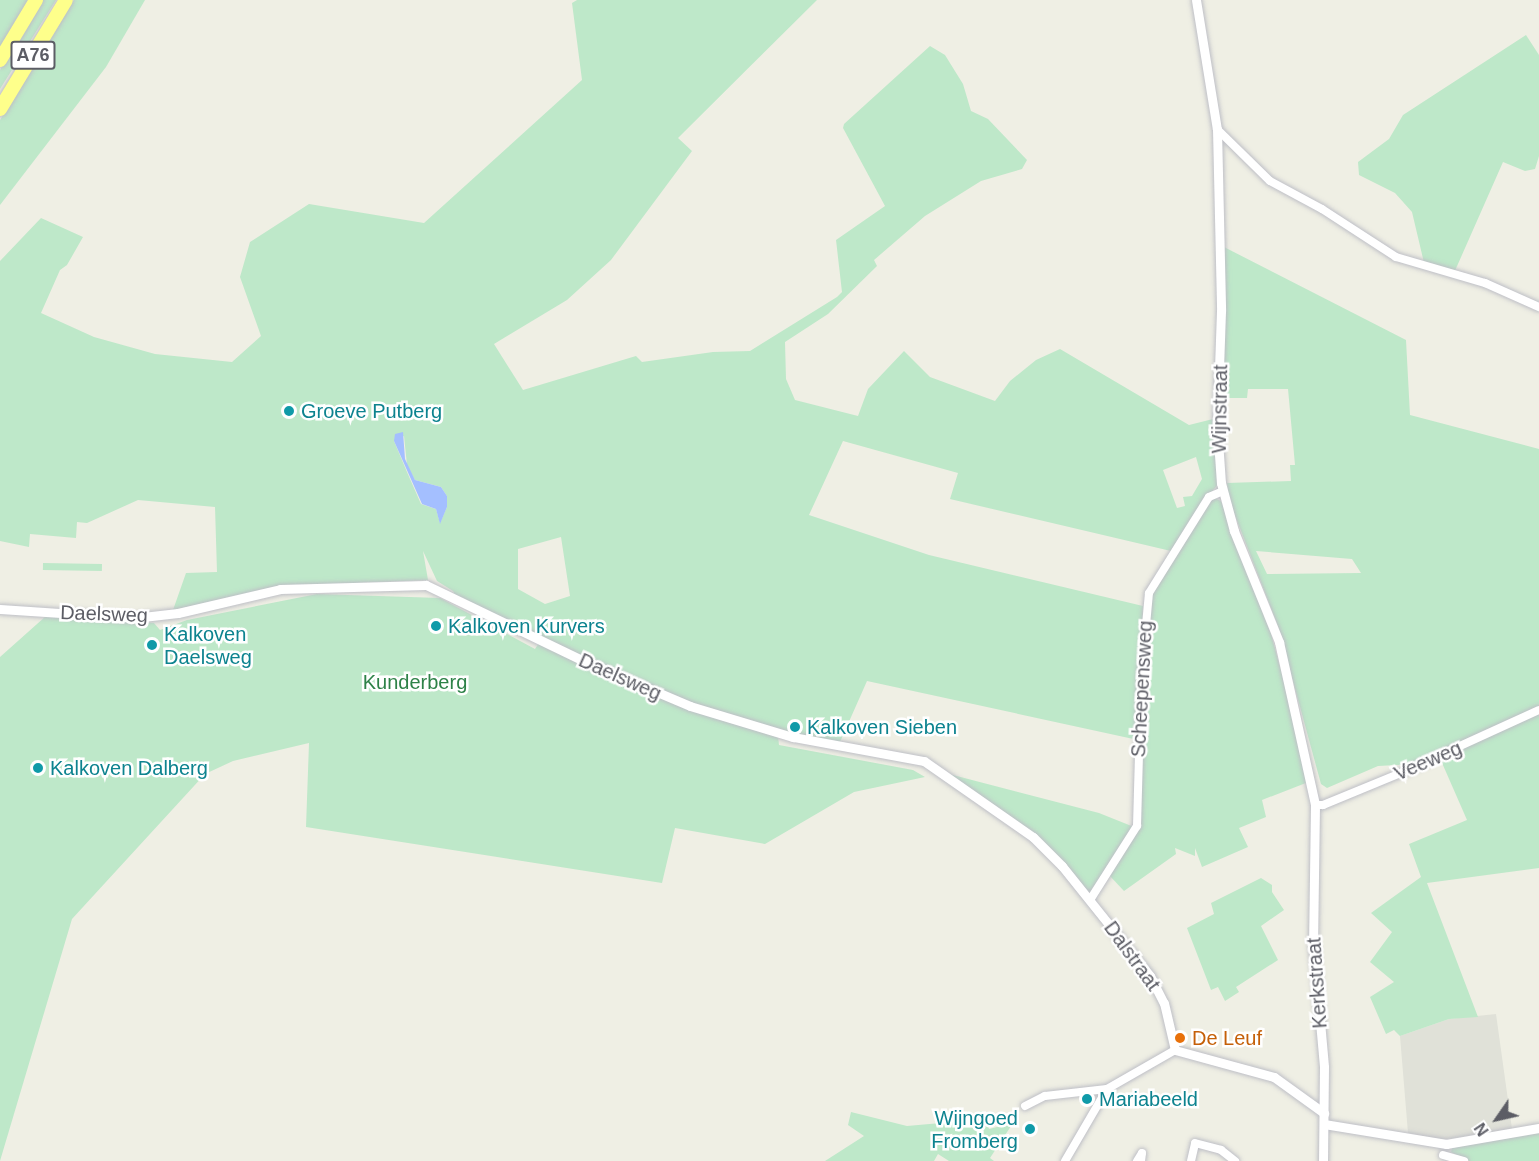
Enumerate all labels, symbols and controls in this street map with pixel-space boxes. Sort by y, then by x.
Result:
road number: A76 [9,40,57,70]
street label: Wijnstraat [1207,364,1233,454]
place label: Groeve Putberg [301,399,442,423]
marker: Groeve Putberg [282,404,296,418]
street label: Daelsweg [60,600,148,628]
place label: Kalkoven Kurvers [448,614,605,638]
marker: Kalkoven Kurvers [429,619,443,633]
street label: Scheepensweg [1126,620,1158,758]
place label: Kalkoven Daelsweg [164,622,252,669]
marker: Kalkoven Daelsweg [145,638,159,652]
street label: Daelsweg [575,648,665,706]
park label: Kunderberg [363,670,467,694]
place label: Kalkoven Sieben [807,715,957,739]
marker: Kalkoven Sieben [788,720,802,734]
street label: Veeweg [1391,736,1465,786]
place label: Kalkoven Dalberg [50,756,208,780]
marker: Kalkoven Dalberg [31,761,45,775]
street label: Dalstraat [1099,917,1165,995]
street label: Kerkstraat [1302,937,1332,1029]
place label: De Leuf [1192,1026,1262,1050]
marker: De Leuf [1173,1031,1187,1045]
place label: Mariabeeld [1099,1087,1198,1111]
north arrow [1467,1089,1527,1149]
marker: Mariabeeld [1080,1092,1094,1106]
place label: Wijngoed Fromberg [931,1106,1018,1153]
text: N [1471,1120,1492,1139]
marker: Wijngoed Fromberg [1023,1122,1037,1136]

